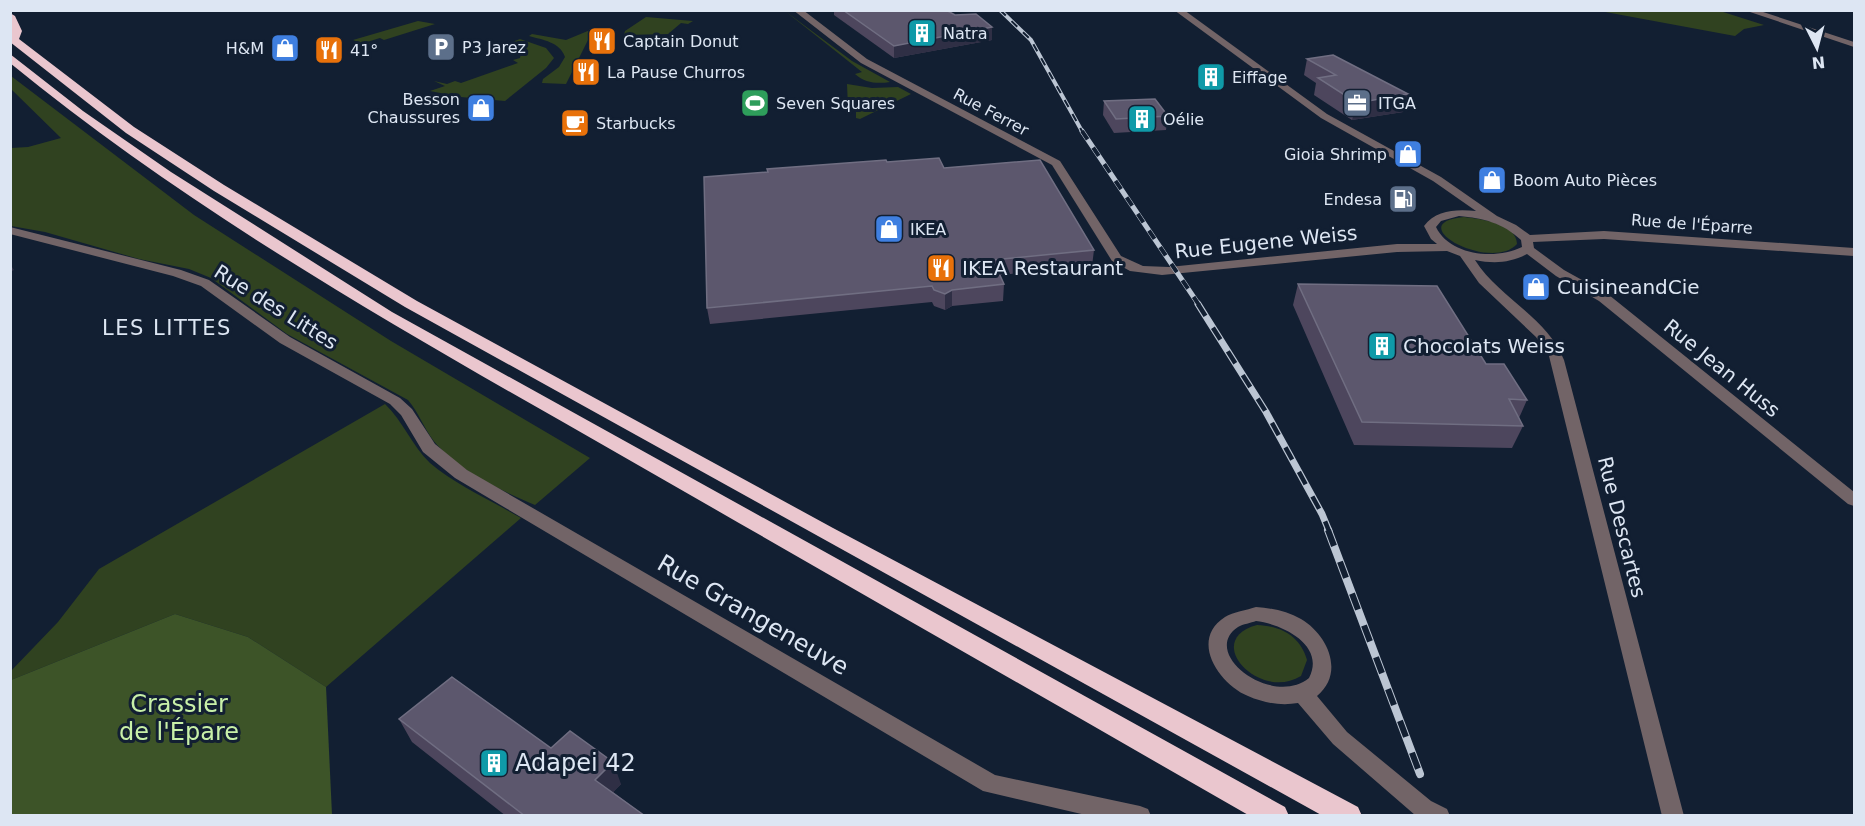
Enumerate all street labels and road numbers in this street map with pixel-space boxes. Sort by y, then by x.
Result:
street label: Rue Ferrer [950,84,1032,140]
street label: Rue de l'Éparre [1631,210,1753,238]
street label: Rue Eugene Weiss [1174,220,1358,264]
street label: Rue des Littes [210,259,342,355]
street label: Rue Jean Huss [1659,314,1785,422]
street label: Rue Descartes [1593,454,1651,600]
street label: Rue Grangeneuve [653,549,853,681]

